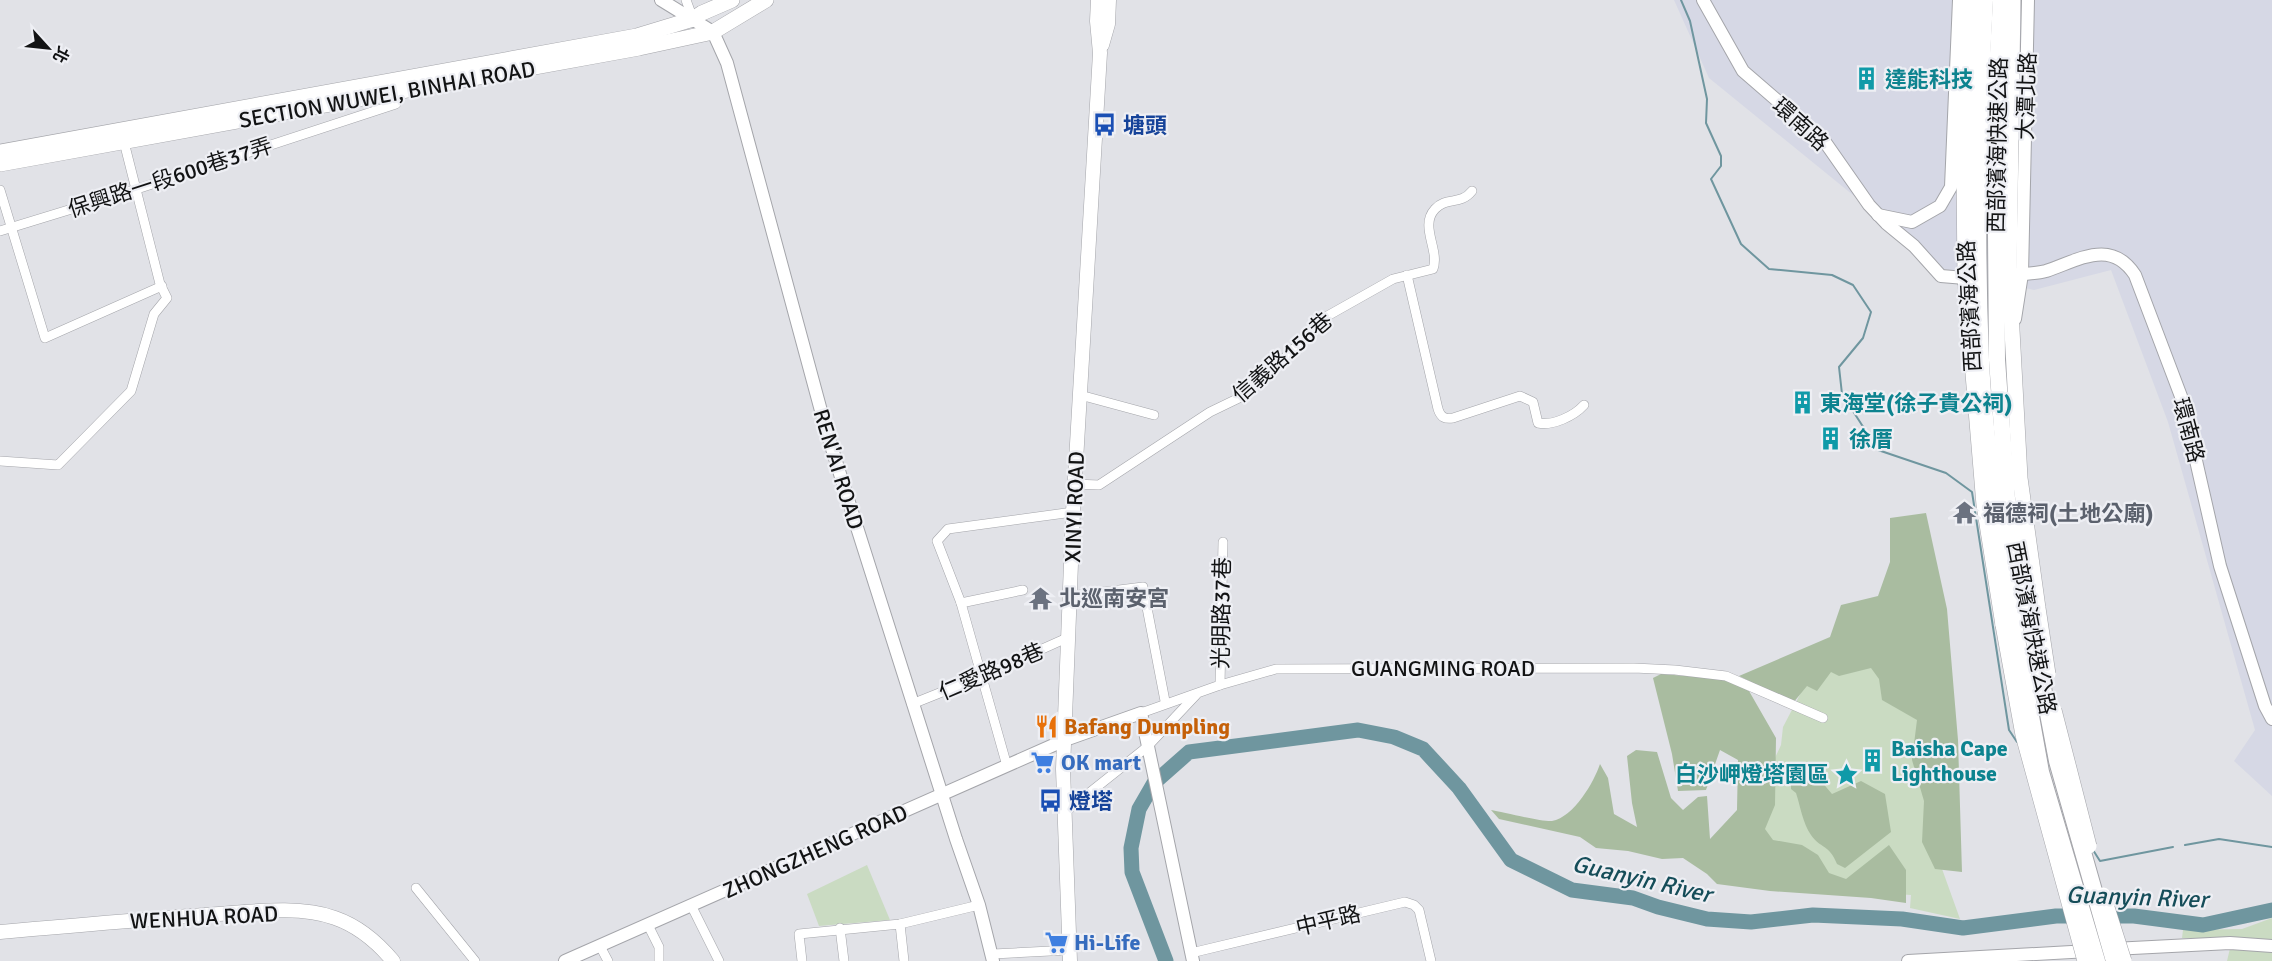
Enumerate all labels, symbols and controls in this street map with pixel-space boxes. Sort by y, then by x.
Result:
north arrow [18,18,78,78]
text: 北 [48,43,73,66]
street label: 大潭北路 [2011,52,2042,140]
street label: SECTION WUWEI, BINHAI ROAD [237,55,537,134]
street label: 西部濱海快速公路 [1982,57,2013,233]
building icon: 達能科技 [1854,66,1880,92]
place label: 達能科技 [1885,66,1973,93]
street label: 環南路 [1767,92,1834,156]
bus stop icon: 塘頭 [1092,112,1118,138]
place label: 塘頭 [1123,112,1167,139]
street label: 保興路一段600巷37弄 [65,132,276,223]
street label: 西部濱海公路 [1953,239,1986,373]
street label: 信義路156巷 [1227,307,1338,408]
building icon: 東海堂(徐子貴公祠) [1789,390,1815,416]
place label: 東海堂(徐子貴公祠) [1820,390,2013,417]
street label: 環南路 [2167,395,2210,466]
street label: REN'AI ROAD [807,406,870,533]
building icon: 徐厝 [1818,426,1844,452]
place label: 徐厝 [1849,426,1893,453]
street label: XINYI ROAD [1059,451,1090,563]
temple icon: 福德祠(土地公廟) [1952,500,1978,526]
place label: 福德祠(土地公廟) [1983,500,2154,527]
street label: 西部濱海快速公路 [2001,539,2062,717]
street label: 光明路37巷 [1207,557,1236,669]
temple icon: 北巡南安宮 [1028,585,1054,611]
place label: 北巡南安宮 [1059,585,1169,612]
street label: 仁愛路98巷 [934,637,1048,706]
street label: GUANGMING ROAD [1351,655,1535,682]
restaurant icon: Bafang Dumpling [1033,713,1059,739]
place label: Bafang Dumpling [1064,713,1230,740]
place label: Baisha Cape Lighthouse [1891,735,2008,787]
building icon: Baisha Cape Lighthouse [1860,748,1886,774]
supermarket icon: OK mart [1030,749,1056,775]
place label: OK mart [1061,749,1141,776]
place label: 白沙岬燈塔園區 [1675,761,1829,788]
place icon: 白沙岬燈塔園區 [1834,761,1860,787]
bus stop icon: 燈塔 [1038,788,1064,814]
place label: 燈塔 [1069,788,1113,815]
street label: ZHONGZHENG ROAD [719,799,912,904]
water label: Guanyin River [1570,848,1718,910]
water label: Guanyin River [2066,880,2212,915]
street label: WENHUA ROAD [129,900,279,935]
street label: 中平路 [1293,900,1363,941]
supermarket icon: Hi-Life [1043,929,1069,955]
place label: Hi-Life [1074,929,1140,956]

